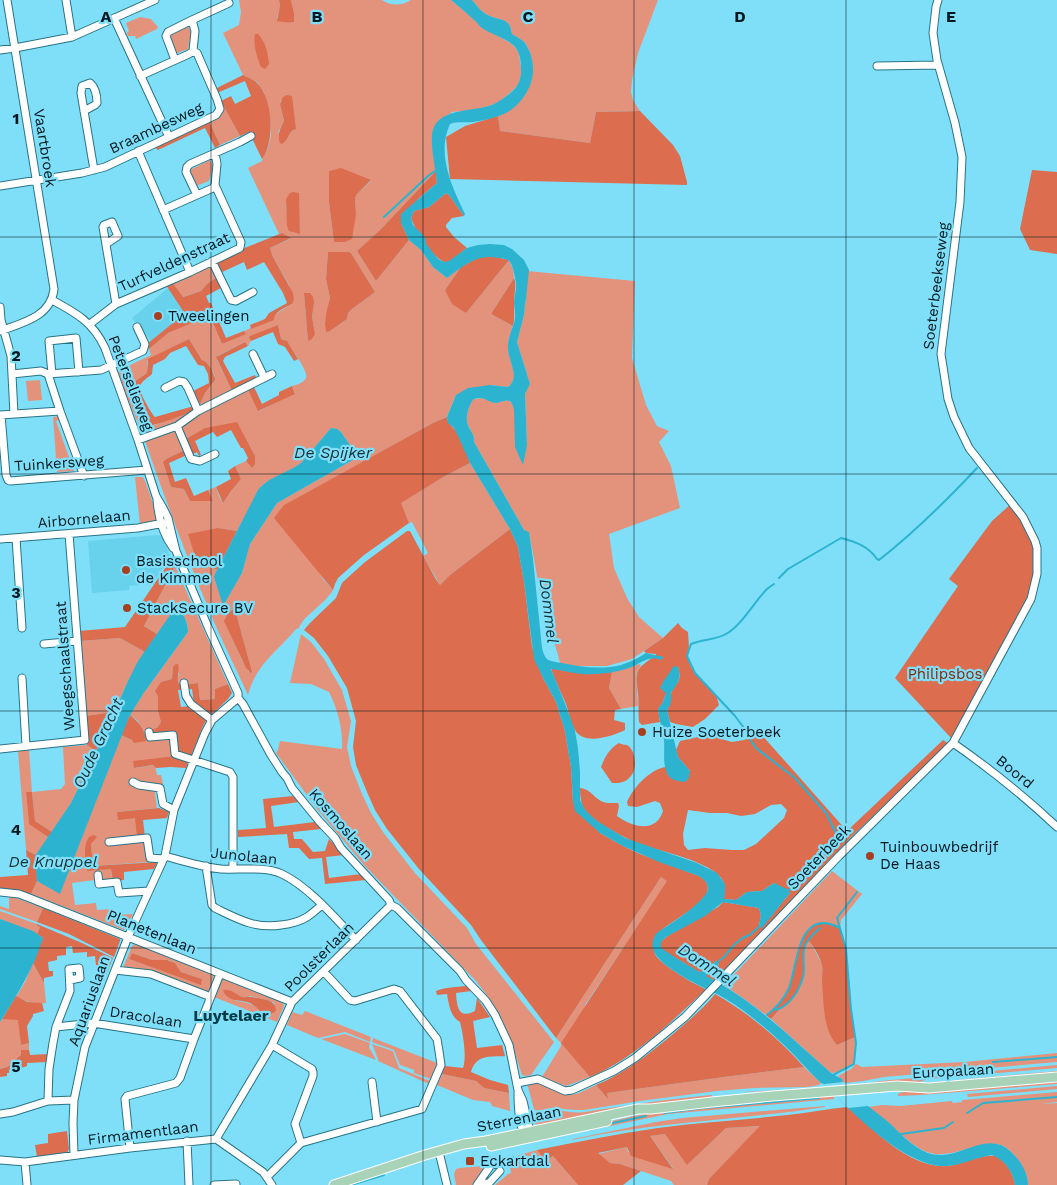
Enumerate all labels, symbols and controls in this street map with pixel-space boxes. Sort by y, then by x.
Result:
text: A [101,7,112,26]
text: B [312,7,323,26]
text: C [523,7,534,26]
text: D [734,7,746,26]
text: E [946,7,956,26]
street label: Braambesweg [106,98,206,158]
street label: Vaartbroek [30,107,60,189]
text: 1 [13,109,19,128]
street label: Soeterbeekseweg [919,221,953,351]
street label: Turfveldenstraat [115,228,233,296]
place label: Tweelingen [168,307,250,325]
marker: Tweelingen [152,310,164,322]
street label: Peterselieweg [105,333,157,433]
text: 2 [11,346,21,365]
water label: De Spijker [294,443,373,462]
street label: Tuinkersweg [14,451,104,475]
street label: Airbornelaan [37,506,131,532]
place label: Basisschool de Kimme [136,552,223,587]
marker: Basisschool de Kimme [120,564,132,576]
water label: Dommel [536,578,562,644]
text: 3 [11,583,21,602]
place label: StackSecure BV [137,599,253,617]
street label: Weegschaalstraat [51,600,78,731]
marker: StackSecure BV [121,602,133,614]
park label: Philipsbos [908,665,982,683]
water label: Oude Gracht [69,694,127,791]
place label: Huize Soeterbeek [652,723,782,741]
marker: Huize Soeterbeek [636,726,648,738]
street label: Boord [993,751,1037,793]
street label: Kosmoslaan [305,785,377,863]
text: 4 [11,820,21,839]
street label: Soeterbeek [784,820,855,893]
place label: Tuinbouwbedrijf De Haas [880,838,998,873]
street label: Junolaan [210,844,278,868]
marker: Tuinbouwbedrijf De Haas [864,850,876,862]
water label: De Knuppel [9,852,98,871]
street label: Planetenlaan [105,906,199,958]
street label: Poolsterlaan [280,918,358,996]
water label: Dommel [675,939,739,991]
street label: Aquariuslaan [64,953,114,1049]
street label: Dracolaan [108,1002,184,1032]
district label: Luytelaer [193,1006,269,1025]
text: 5 [11,1057,21,1076]
street label: Europalaan [911,1060,995,1082]
street label: Sterrenlaan [475,1102,563,1136]
street label: Firmamentlaan [87,1117,199,1149]
place label: Eckartdal [480,1152,549,1170]
marker: Eckartdal [464,1155,476,1167]

